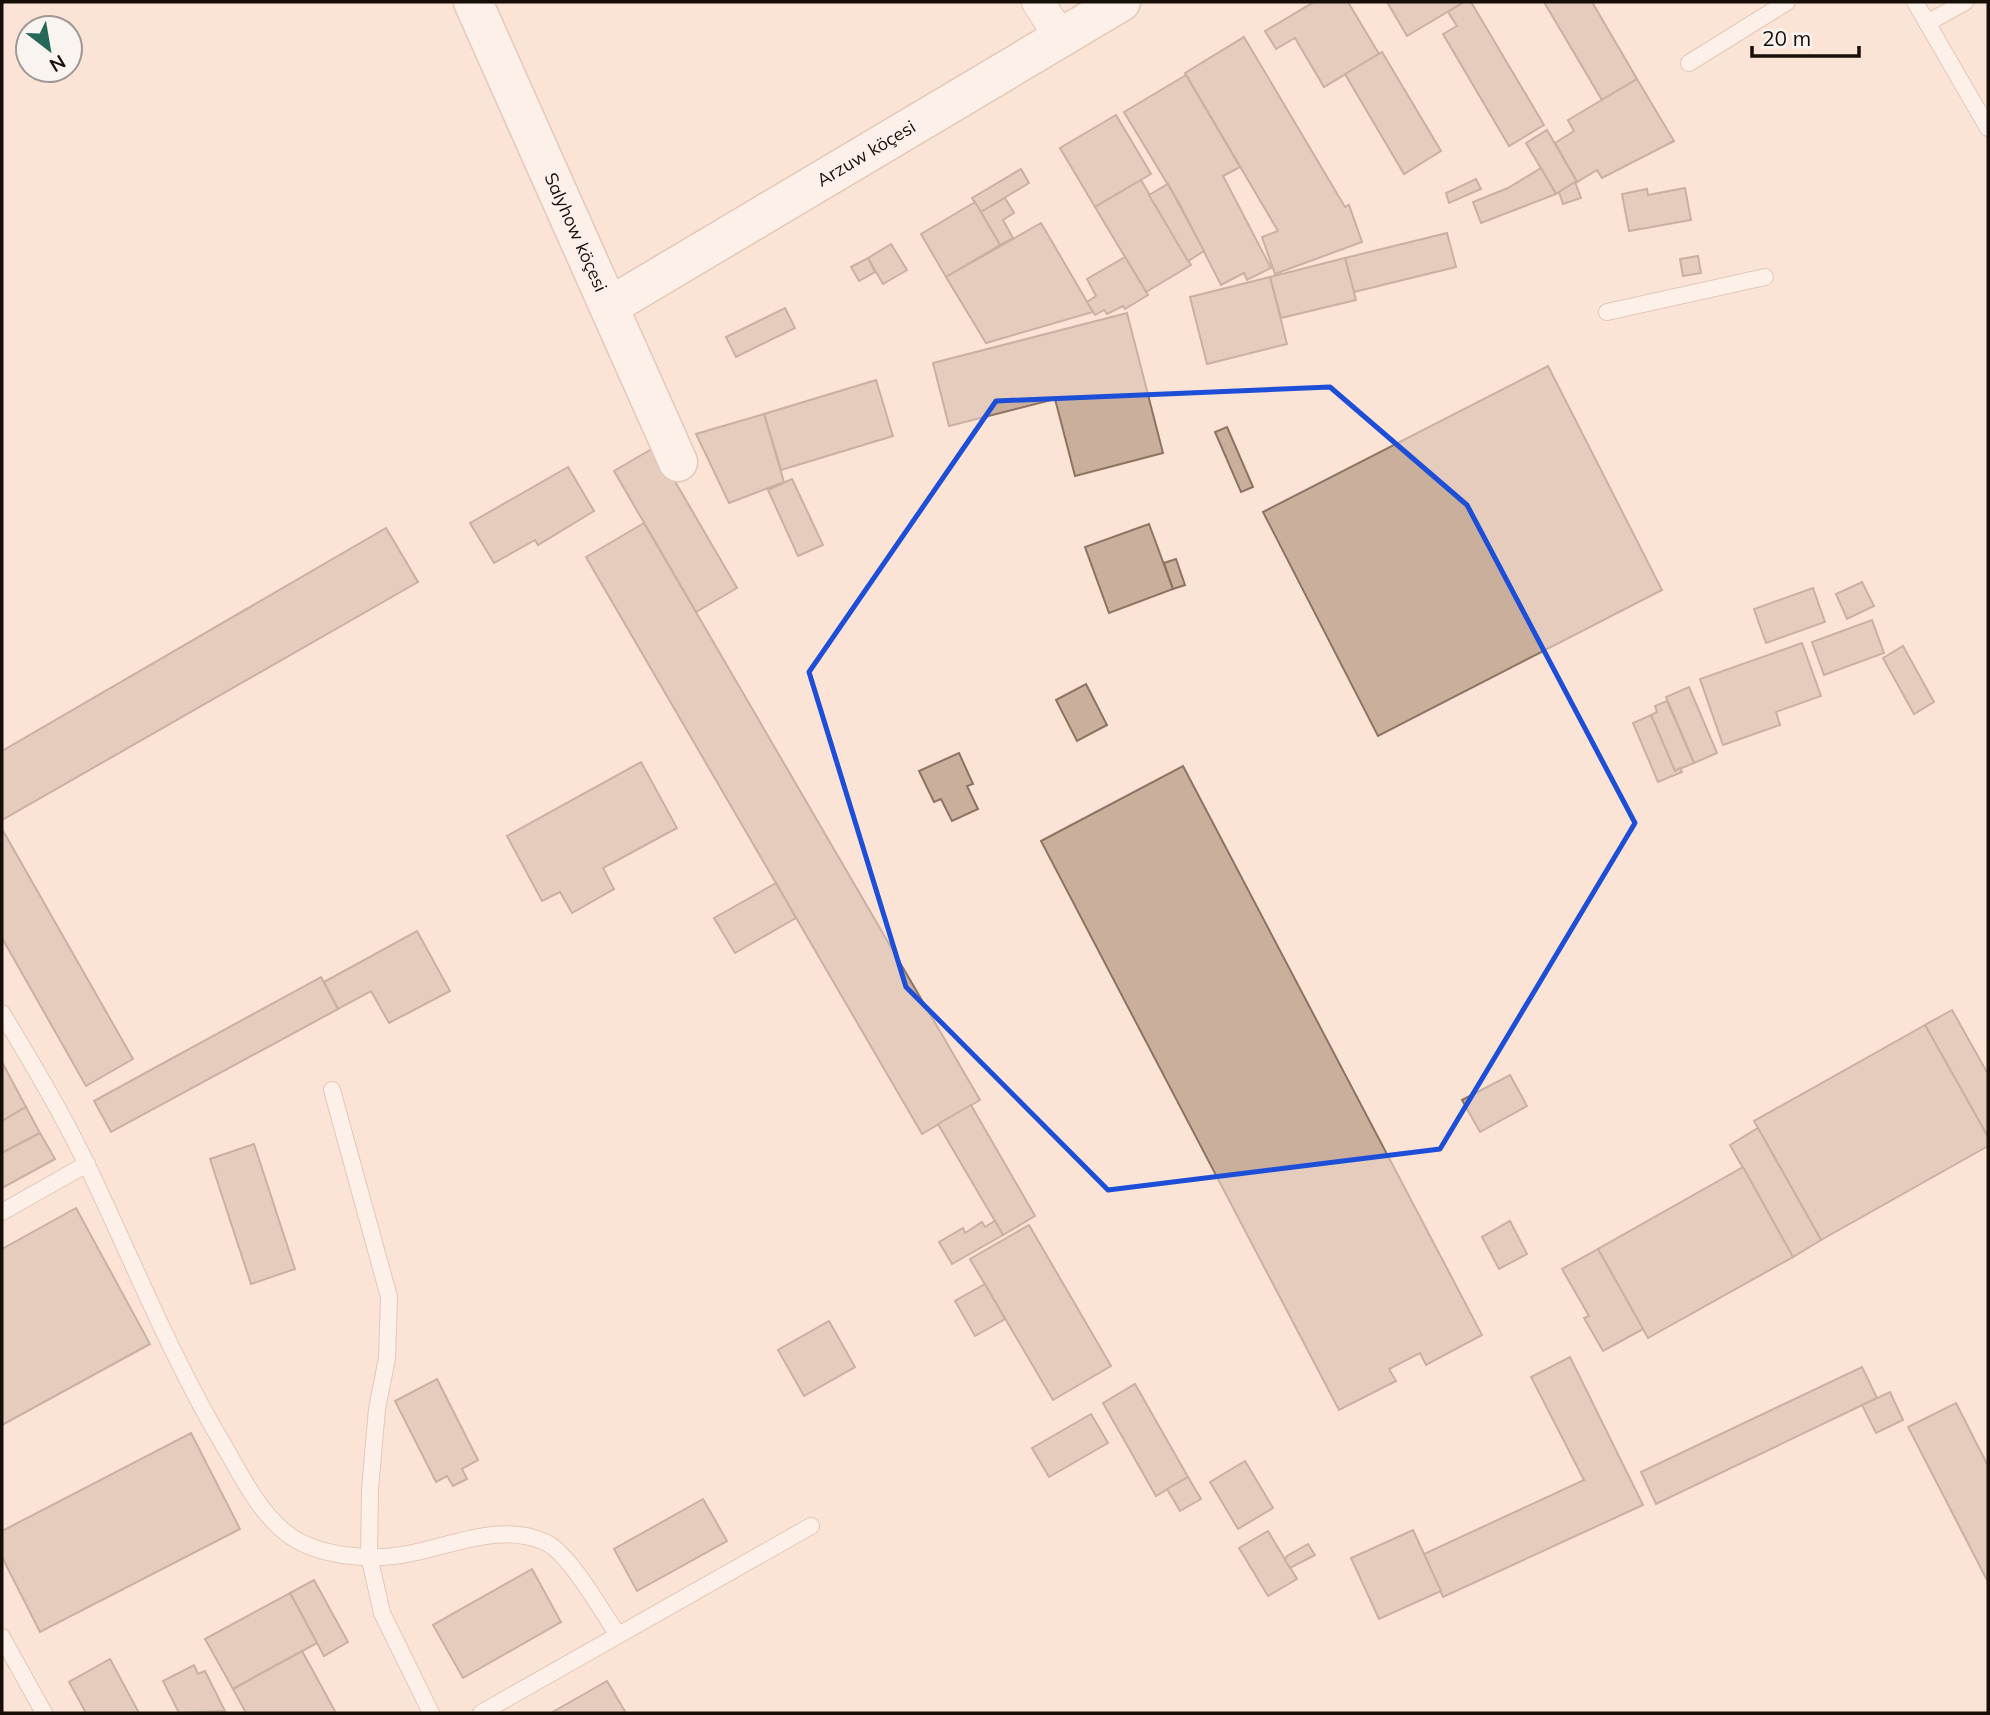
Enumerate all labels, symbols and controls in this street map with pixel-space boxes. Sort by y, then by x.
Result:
north arrow [14,14,84,84]
scale bar [1752,14,1859,58]
text: 20 m [1762,25,1811,51]
text: N [45,50,70,78]
street label: Arzuw köçesi [812,115,919,191]
street label: Salyhow köçesi [539,169,613,295]

